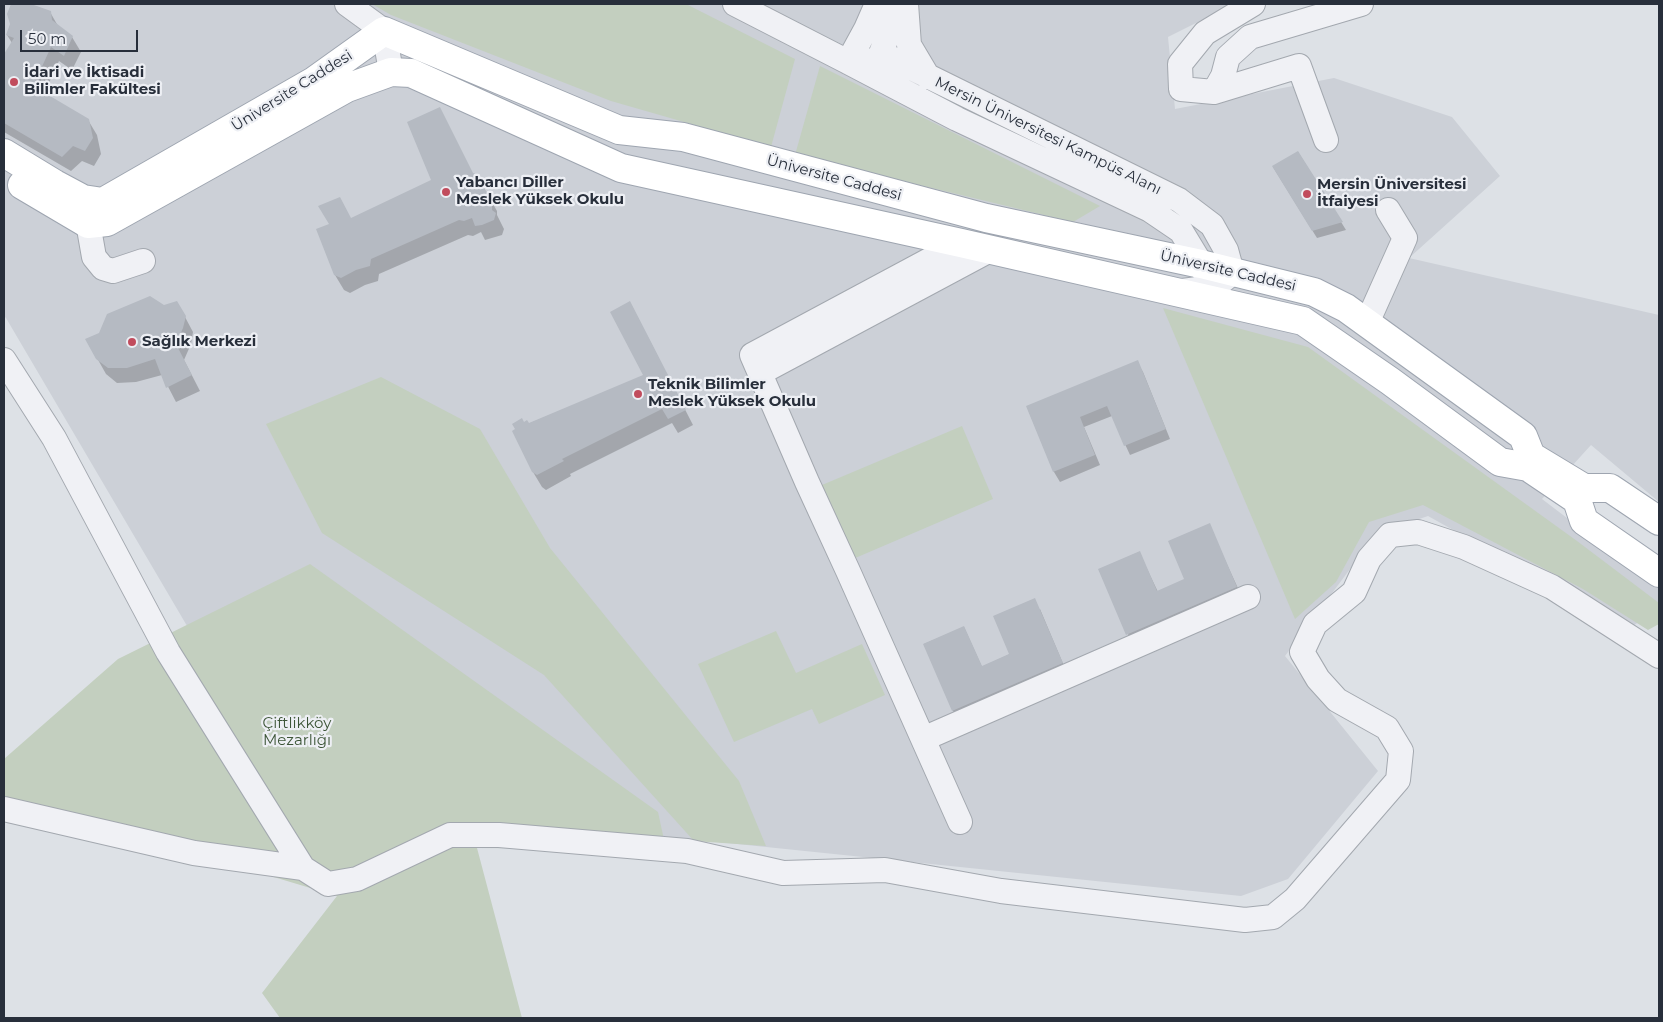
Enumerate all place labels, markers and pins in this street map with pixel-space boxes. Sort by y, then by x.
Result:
place label: İdari ve İktisadi Bilimler Fakültesi [24,64,161,99]
marker: İdari ve İktisadi Bilimler Fakültesi [8,76,20,88]
place label: Yabancı Diller Meslek Yüksek Okulu [456,174,624,209]
place label: Mersin Üniversitesi İtfaiyesi [1317,176,1466,211]
marker: Yabancı Diller Meslek Yüksek Okulu [440,186,452,198]
marker: Mersin Üniversitesi İtfaiyesi [1301,188,1313,200]
place label: Sağlık Merkezi [142,333,256,351]
marker: Sağlık Merkezi [126,336,138,348]
place label: Teknik Bilimler Meslek Yüksek Okulu [648,376,816,411]
marker: Teknik Bilimler Meslek Yüksek Okulu [632,388,644,400]

